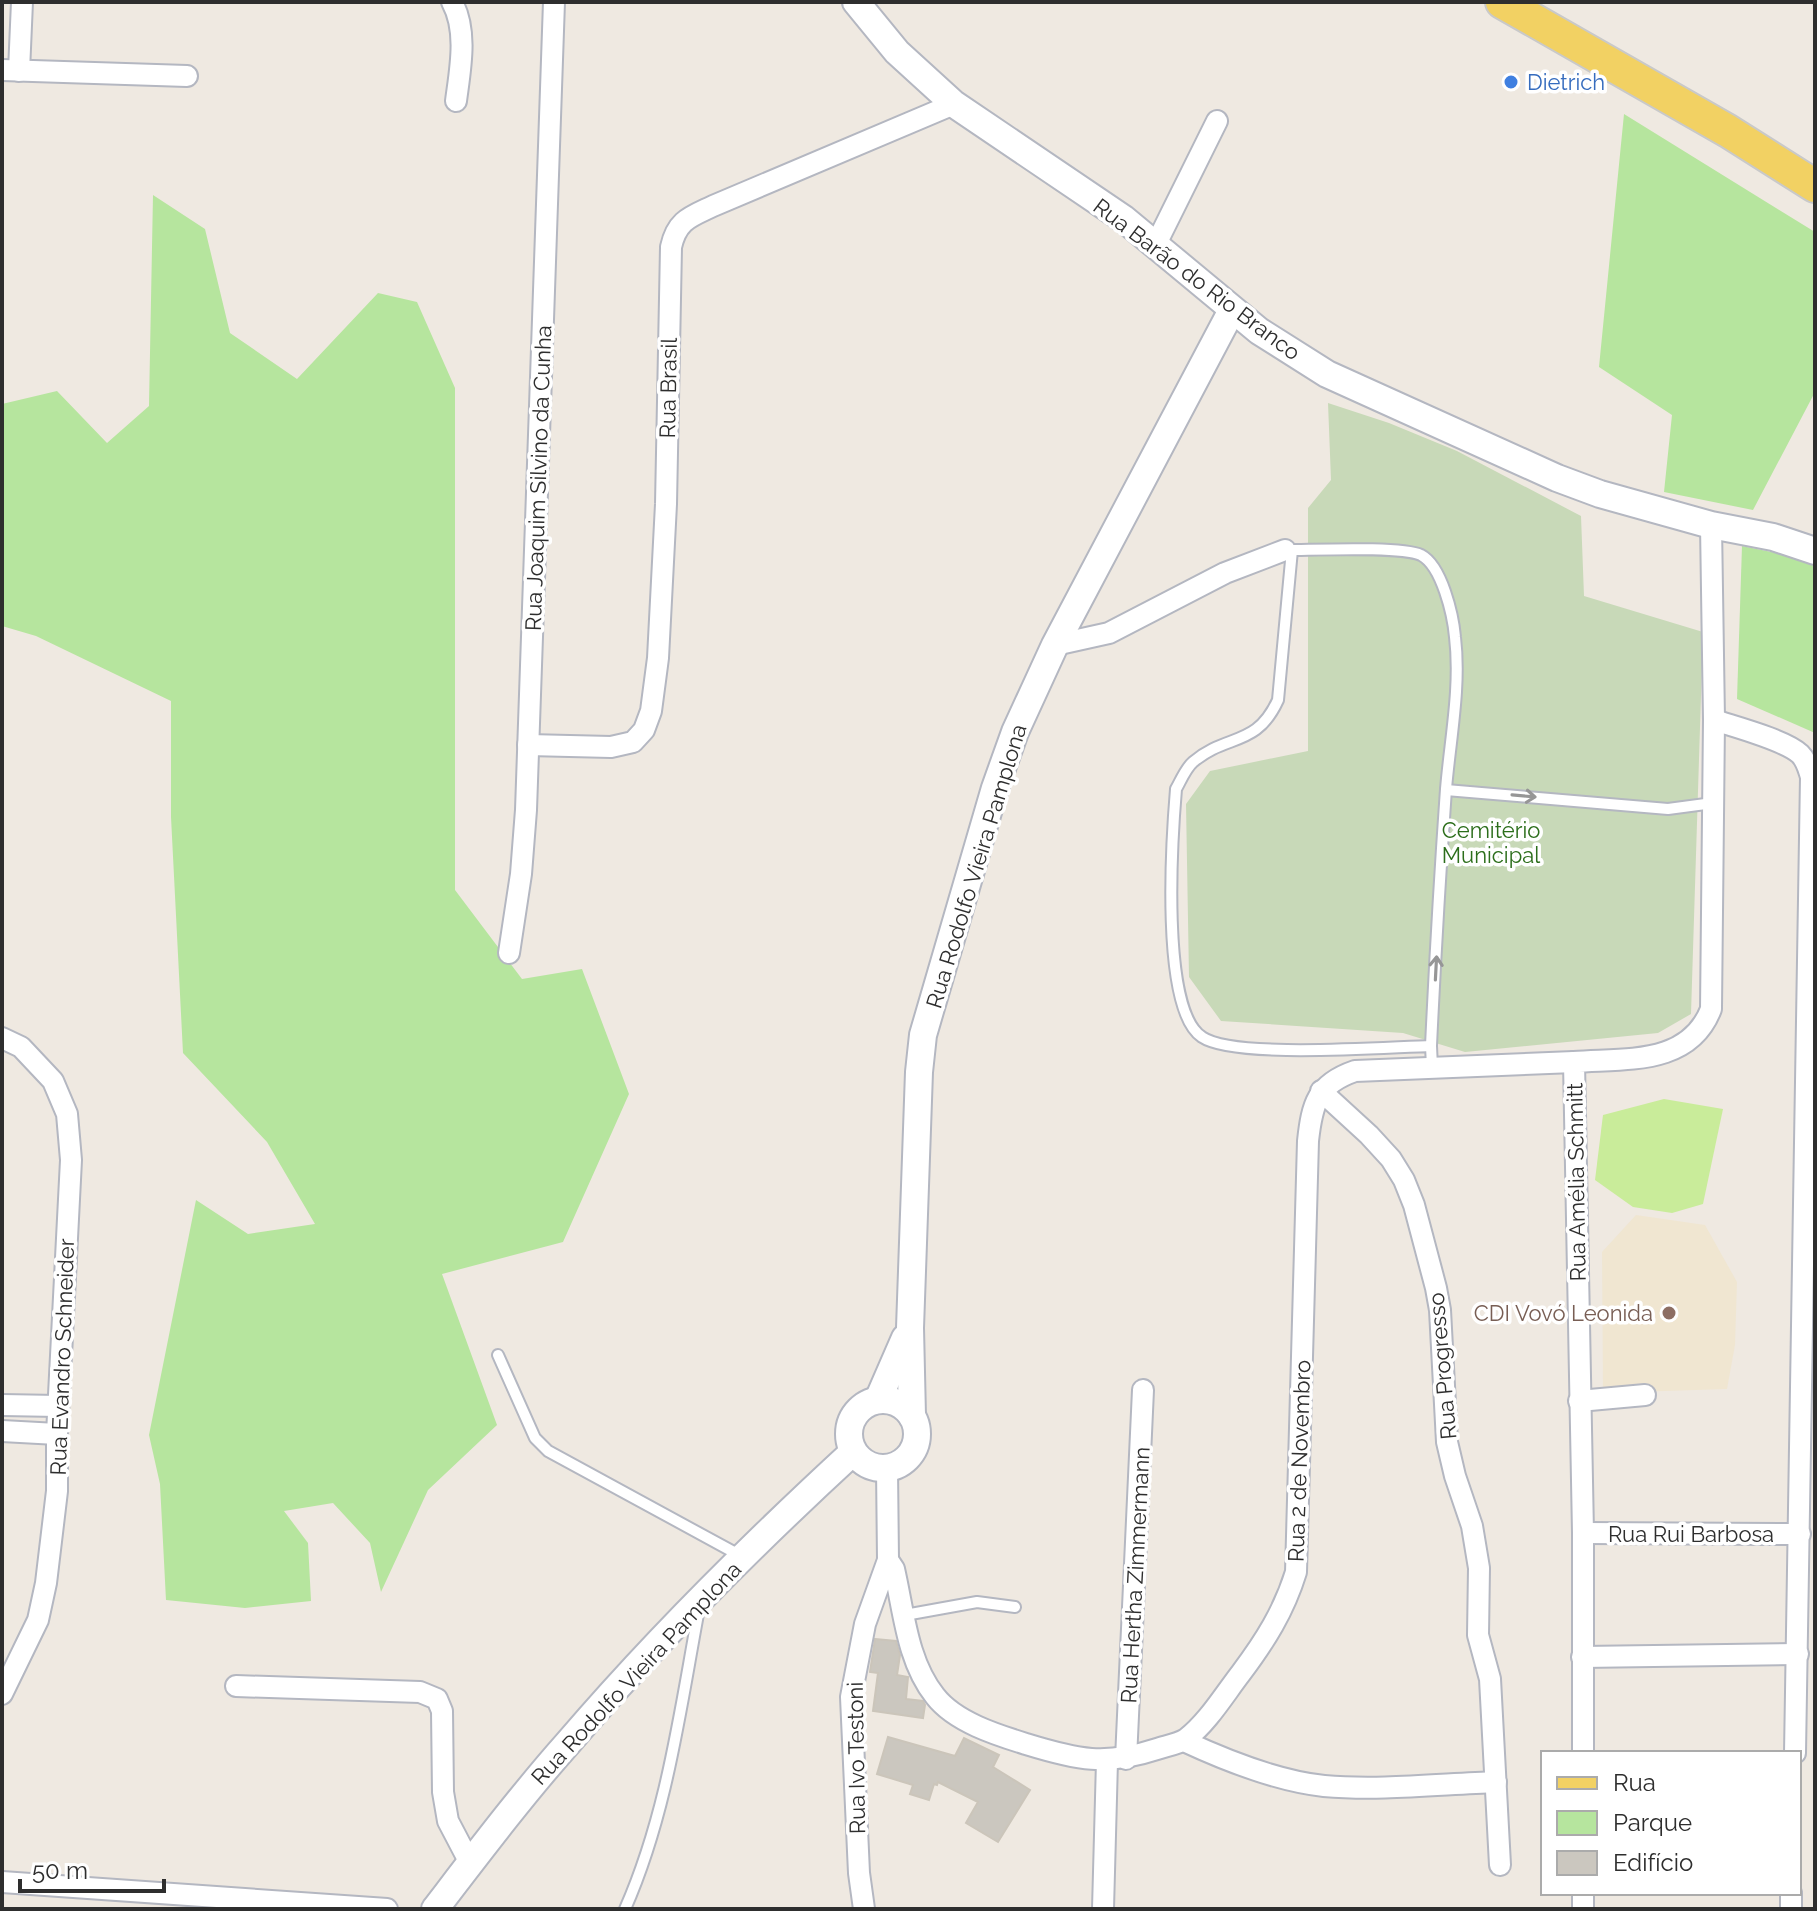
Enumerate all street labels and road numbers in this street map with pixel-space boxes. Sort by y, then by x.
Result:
street label: Rua Barão do Rio Branco [1088,193,1306,365]
street label: Rua Joaquim Silvino da Cunha [520,325,556,631]
street label: Rua Brasil [654,337,682,439]
street label: Rua Rodolfo Vieira Pamplona [920,721,1032,1011]
street label: Rua Amélia Schmitt [1561,1082,1591,1282]
street label: Rua Evandro Schneider [45,1238,79,1476]
street label: Rua Progresso [1423,1292,1461,1440]
street label: Rua 2 de Novembro [1282,1360,1316,1562]
street label: Rua Hertha Zimmermann [1115,1446,1155,1704]
street label: Rua Rui Barbosa [1608,1521,1774,1547]
street label: Rua Rodolfo Vieira Pamplona [526,1556,746,1790]
street label: Rua Ivo Testoni [842,1682,870,1834]

